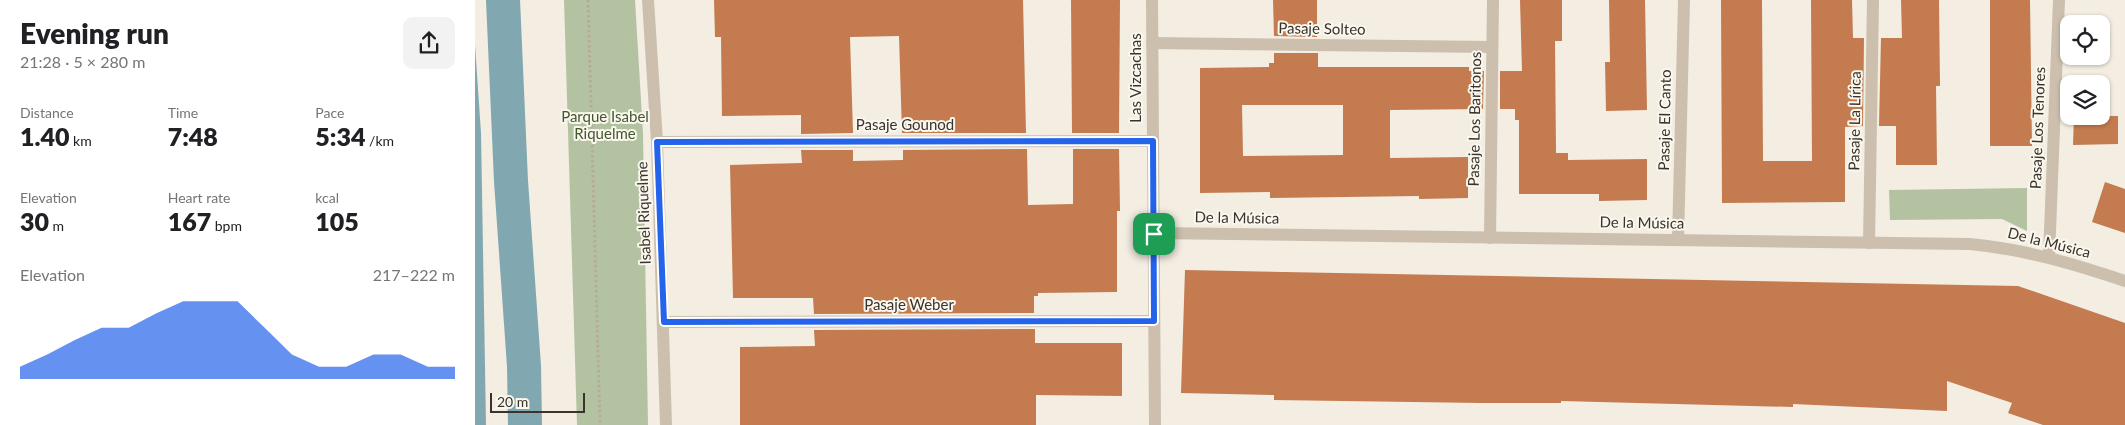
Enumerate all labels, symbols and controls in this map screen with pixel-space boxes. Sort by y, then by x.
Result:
map controls [2060,15,2110,125]
button: locate [2060,15,2110,65]
text: Evening run [20,16,169,50]
button: share [403,17,455,69]
street label: Pasaje Solteo [1278,18,1366,38]
street label: Las Vizcachas [1126,33,1144,123]
street label: Pasaje Los Baritonos [1464,51,1484,187]
text: 21:28 · 5 × 280 m [20,52,145,71]
street label: Pasaje Los Tenores [2026,66,2048,189]
street label: Pasaje El Canto [1654,69,1674,171]
street label: Pasaje La Lírica [1844,71,1864,171]
button: layers [2060,75,2110,125]
text: Distance [20,104,74,121]
text: Time [168,104,198,121]
text: Pace [315,104,344,121]
park label: Parque Isabel Riquelme [561,107,649,142]
street label: Pasaje Gounod [856,115,954,133]
text: 1.40 [20,121,69,151]
text: 7:48 [168,121,218,151]
text: 5:34 [315,121,365,151]
text: km [69,132,92,149]
text: /km [365,132,394,149]
street label: Isabel Riquelme [632,161,654,265]
text: Elevation [20,189,77,206]
text: Heart rate [168,189,230,206]
text: kcal [315,189,339,206]
text: 30 [20,206,49,236]
text: 167 [168,206,211,236]
text: 105 [315,206,359,236]
street label: De la Música [1194,207,1280,227]
street label: De la Música [1599,212,1685,232]
pin [1133,213,1175,255]
text: m [49,217,64,234]
text: bpm [211,217,242,234]
icon: arrive [1140,220,1168,248]
street label: De la Música [2006,223,2093,261]
text: Elevation [20,265,85,284]
text: 217–222 m [373,265,455,284]
street label: Pasaje Weber [864,295,954,313]
scale bar [490,390,585,413]
text: 20 m [497,393,528,410]

